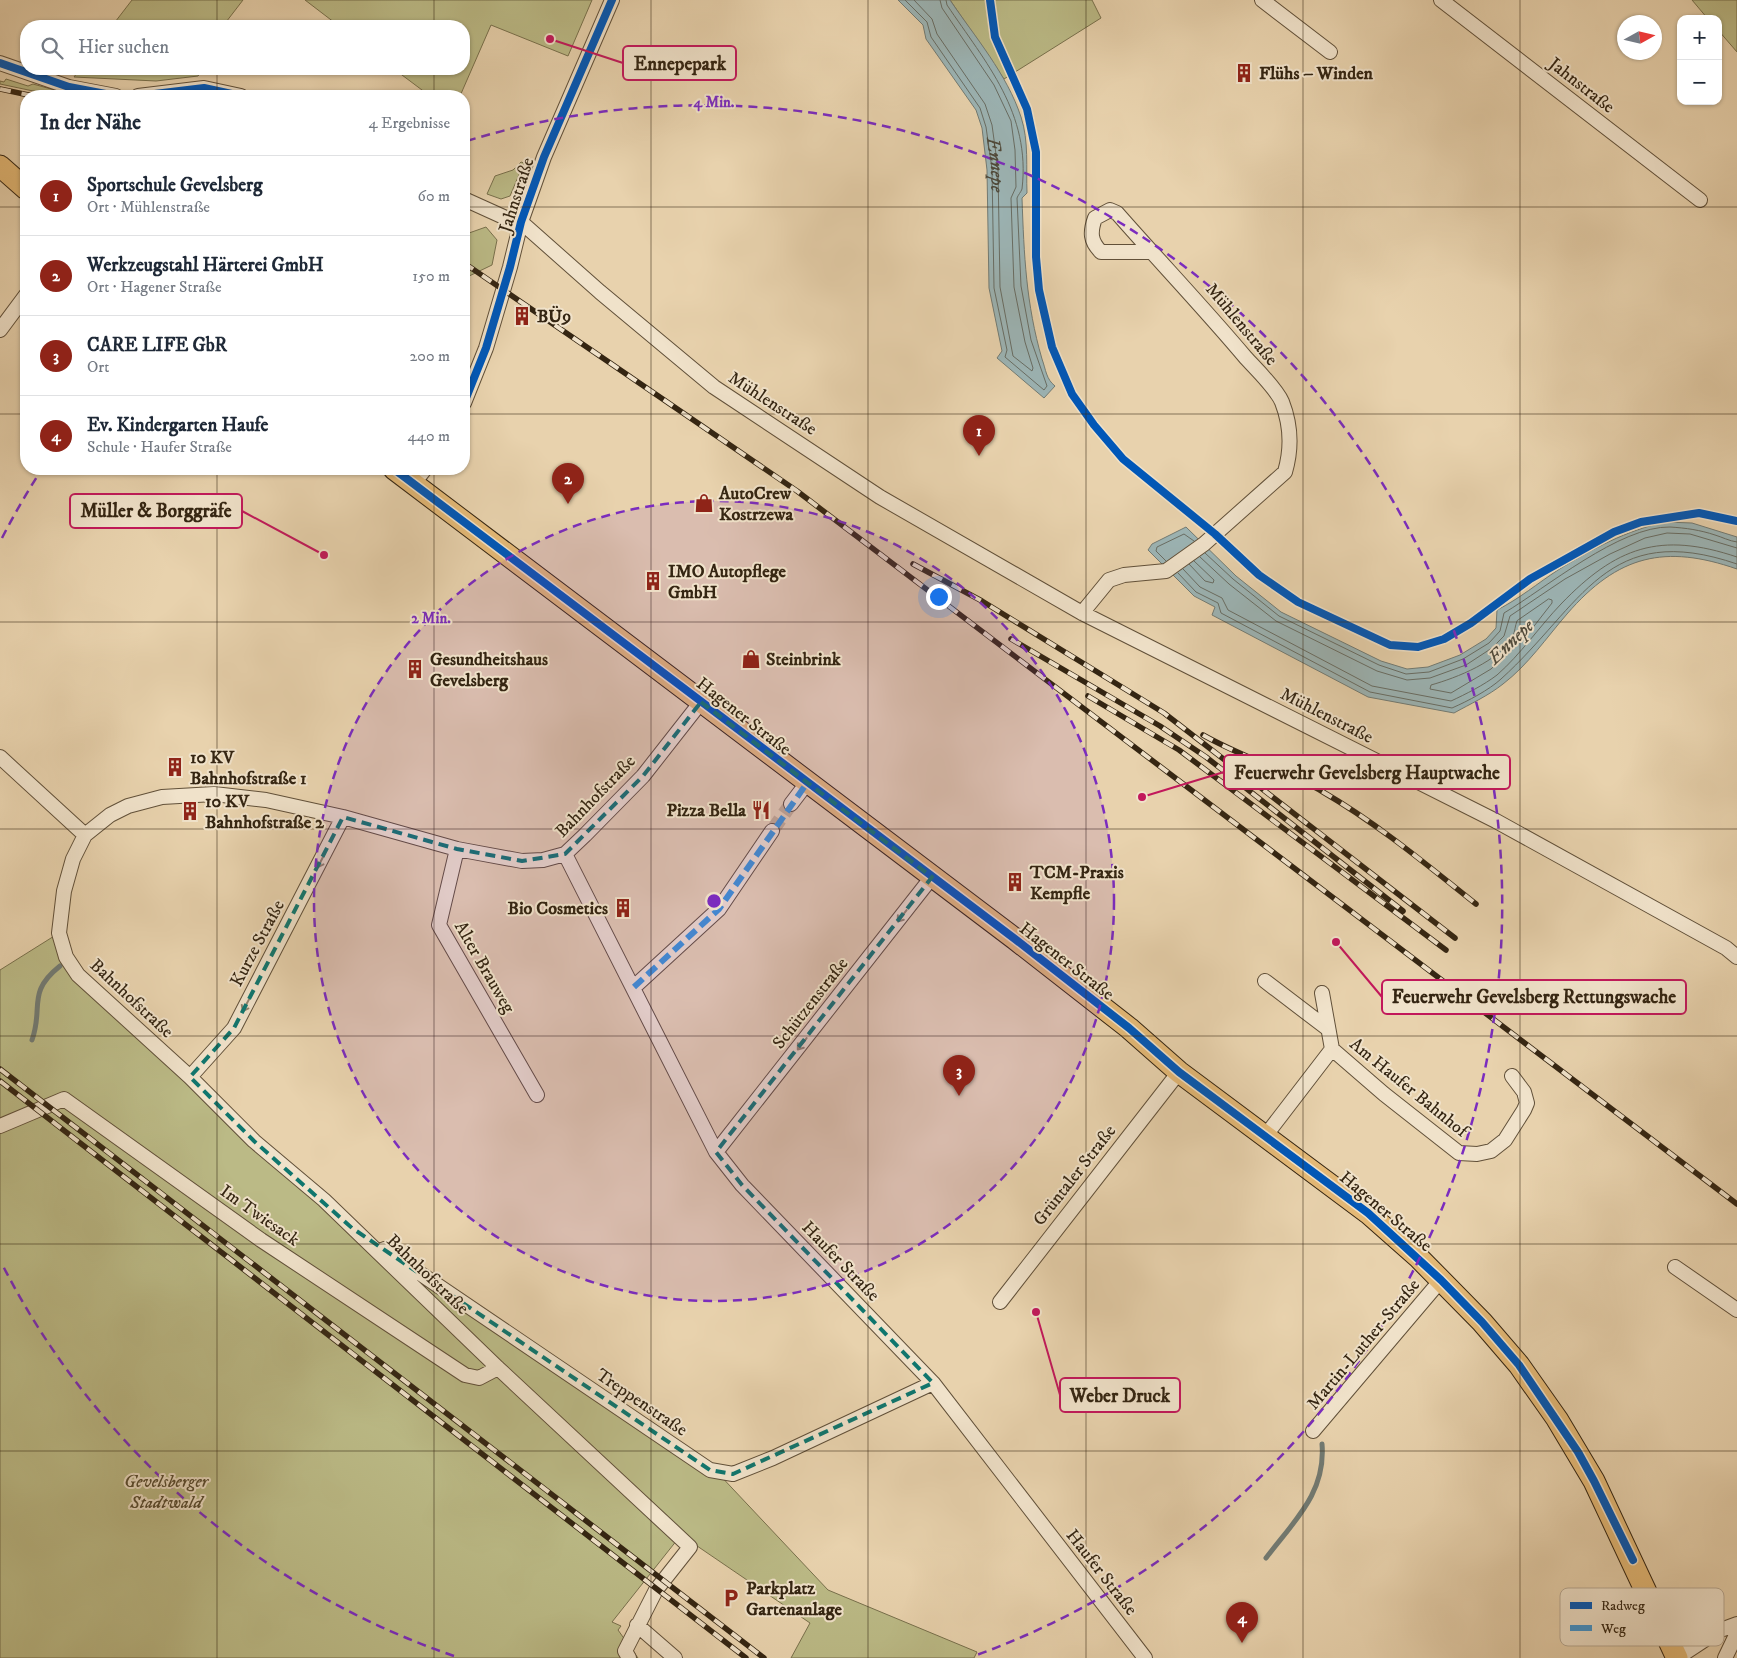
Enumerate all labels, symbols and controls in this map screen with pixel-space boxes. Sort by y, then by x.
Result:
north arrow [1617,15,1662,60]
map controls [1677,15,1722,105]
button: + [1677,15,1722,60]
search box [20,20,470,75]
icon: search [38,34,66,62]
text: Hier suchen [78,36,169,59]
callout: Ennepepark [623,46,736,80]
street label: Jahnstraße [1542,52,1619,118]
text: Ennepepark [634,53,727,76]
button: − [1677,60,1722,105]
building icon: Flühs – Winden [1233,62,1255,84]
place label: Flühs – Winden [1259,63,1374,85]
text: 4 Min. [693,93,735,112]
text: In der Nähe [40,110,141,136]
text: 4 Ergebnisse [368,113,450,133]
water label: Ennepe [981,135,1008,193]
street label: Jahnstraße [494,155,539,238]
text: Sportschule Gevelsberg [87,174,262,197]
text: 1 [53,186,59,206]
text: 60 m [418,186,450,206]
text: Ort · Mühlenstraße [87,197,210,217]
text: Werkzeugstahl Härterei GmbH [87,254,324,277]
text: 2 [52,266,60,286]
text: 150 m [412,266,450,286]
text: Ort · Hagener Straße [87,277,222,297]
street label: Mühlenstraße [1200,279,1282,370]
building icon: BÜ9 [511,305,533,327]
place label: BÜ9 [537,305,571,328]
text: CARE LIFE GbR [87,334,227,357]
text: 3 [53,346,59,366]
text: 200 m [409,346,450,366]
text: Ort [87,357,109,377]
street label: Mühlenstraße [724,367,821,441]
text: Ev. Kindergarten Haufe [87,414,268,437]
pin: 1 [963,415,995,456]
text: 4 [51,426,61,446]
text: 440 m [408,426,450,446]
text: Schule · Haufer Straße [87,437,232,457]
pin: 2 [552,463,584,504]
place label: AutoCrew Kostrzewa [718,483,793,526]
shop icon: AutoCrew Kostrzewa [693,492,715,514]
callout: Müller & Borggräfe [70,494,242,528]
text: Müller & Borggräfe [80,500,232,523]
place label: IMO Autopflege GmbH [668,561,786,604]
building icon: IMO Autopflege GmbH [642,570,664,592]
your location [926,584,952,610]
text: 2 Min. [411,609,451,628]
water label: Ennepe [1483,614,1540,671]
shop icon: Steinbrink [740,648,762,670]
place label: Gesundheitshaus Gevelsberg [430,649,548,692]
place label: Steinbrink [766,649,842,671]
building icon: Gesundheitshaus Gevelsberg [404,658,426,680]
street label: Hagener Straße [692,673,795,761]
street label: Mühlenstraße [1277,683,1377,749]
place label: 10 KV Bahnhofstraße 1 [190,747,307,790]
street label: Bahnhofstraße [551,751,641,843]
callout: Feuerwehr Gevelsberg Hauptwache [1224,755,1510,789]
building icon: 10 KV Bahnhofstraße 1 [164,756,186,778]
text: Feuerwehr Gevelsberg Hauptwache [1234,762,1500,785]
place label: 10 KV Bahnhofstraße 2 [205,791,325,834]
restaurant icon: Pizza Bella [750,799,772,821]
building icon: 10 KV Bahnhofstraße 2 [179,800,201,822]
place label: Pizza Bella [666,800,746,822]
one-way arrow [315,853,325,868]
place label: TCM-Praxis Kempfle [1029,862,1124,905]
building icon: TCM-Praxis Kempfle [1004,871,1026,893]
centre of rings [705,892,723,910]
street label: Kurze Straße [226,896,290,991]
building icon: Bio Cosmetics [612,897,634,919]
place label: Bio Cosmetics [508,898,608,920]
one-way arrow [896,909,907,922]
street label: Alter Brauweg [449,918,519,1018]
street label: Hagener Straße [1015,918,1118,1006]
street label: Schützenstraße [768,953,853,1054]
street label: Bahnhofstraße [85,954,178,1043]
callout: Feuerwehr Gevelsberg Rettungswache [1382,980,1686,1014]
text: Feuerwehr Gevelsberg Rettungswache [1392,986,1676,1009]
one-way arrow [241,997,250,1012]
street label: Am Haufer Bahnhof [1345,1033,1474,1144]
one-way arrow [796,1037,807,1050]
pin: 3 [943,1055,975,1096]
street label: Grüntaler Straße [1029,1121,1121,1230]
street label: Hagener Straße [1335,1167,1436,1257]
street label: Im Twiesack [215,1180,303,1251]
street label: Haufer Straße [797,1217,884,1306]
street label: Bahnhofstraße [381,1230,473,1320]
street label: Martin-Luther-Straße [1303,1275,1425,1415]
street label: Treppenstraße [592,1364,691,1441]
callout: Weber Druck [1060,1378,1180,1412]
text: Weber Druck [1069,1385,1171,1408]
park label: Gevelsberger Stadtwald [124,1471,210,1514]
street label: Haufer Straße [1061,1525,1142,1620]
place label: Parkplatz Gartenanlage [746,1578,842,1621]
parking icon: Parkplatz Gartenanlage [720,1587,742,1609]
legend [1560,1588,1724,1646]
text: Radweg [1601,1597,1645,1615]
pin: 4 [1226,1602,1258,1643]
text: Weg [1600,1620,1626,1638]

